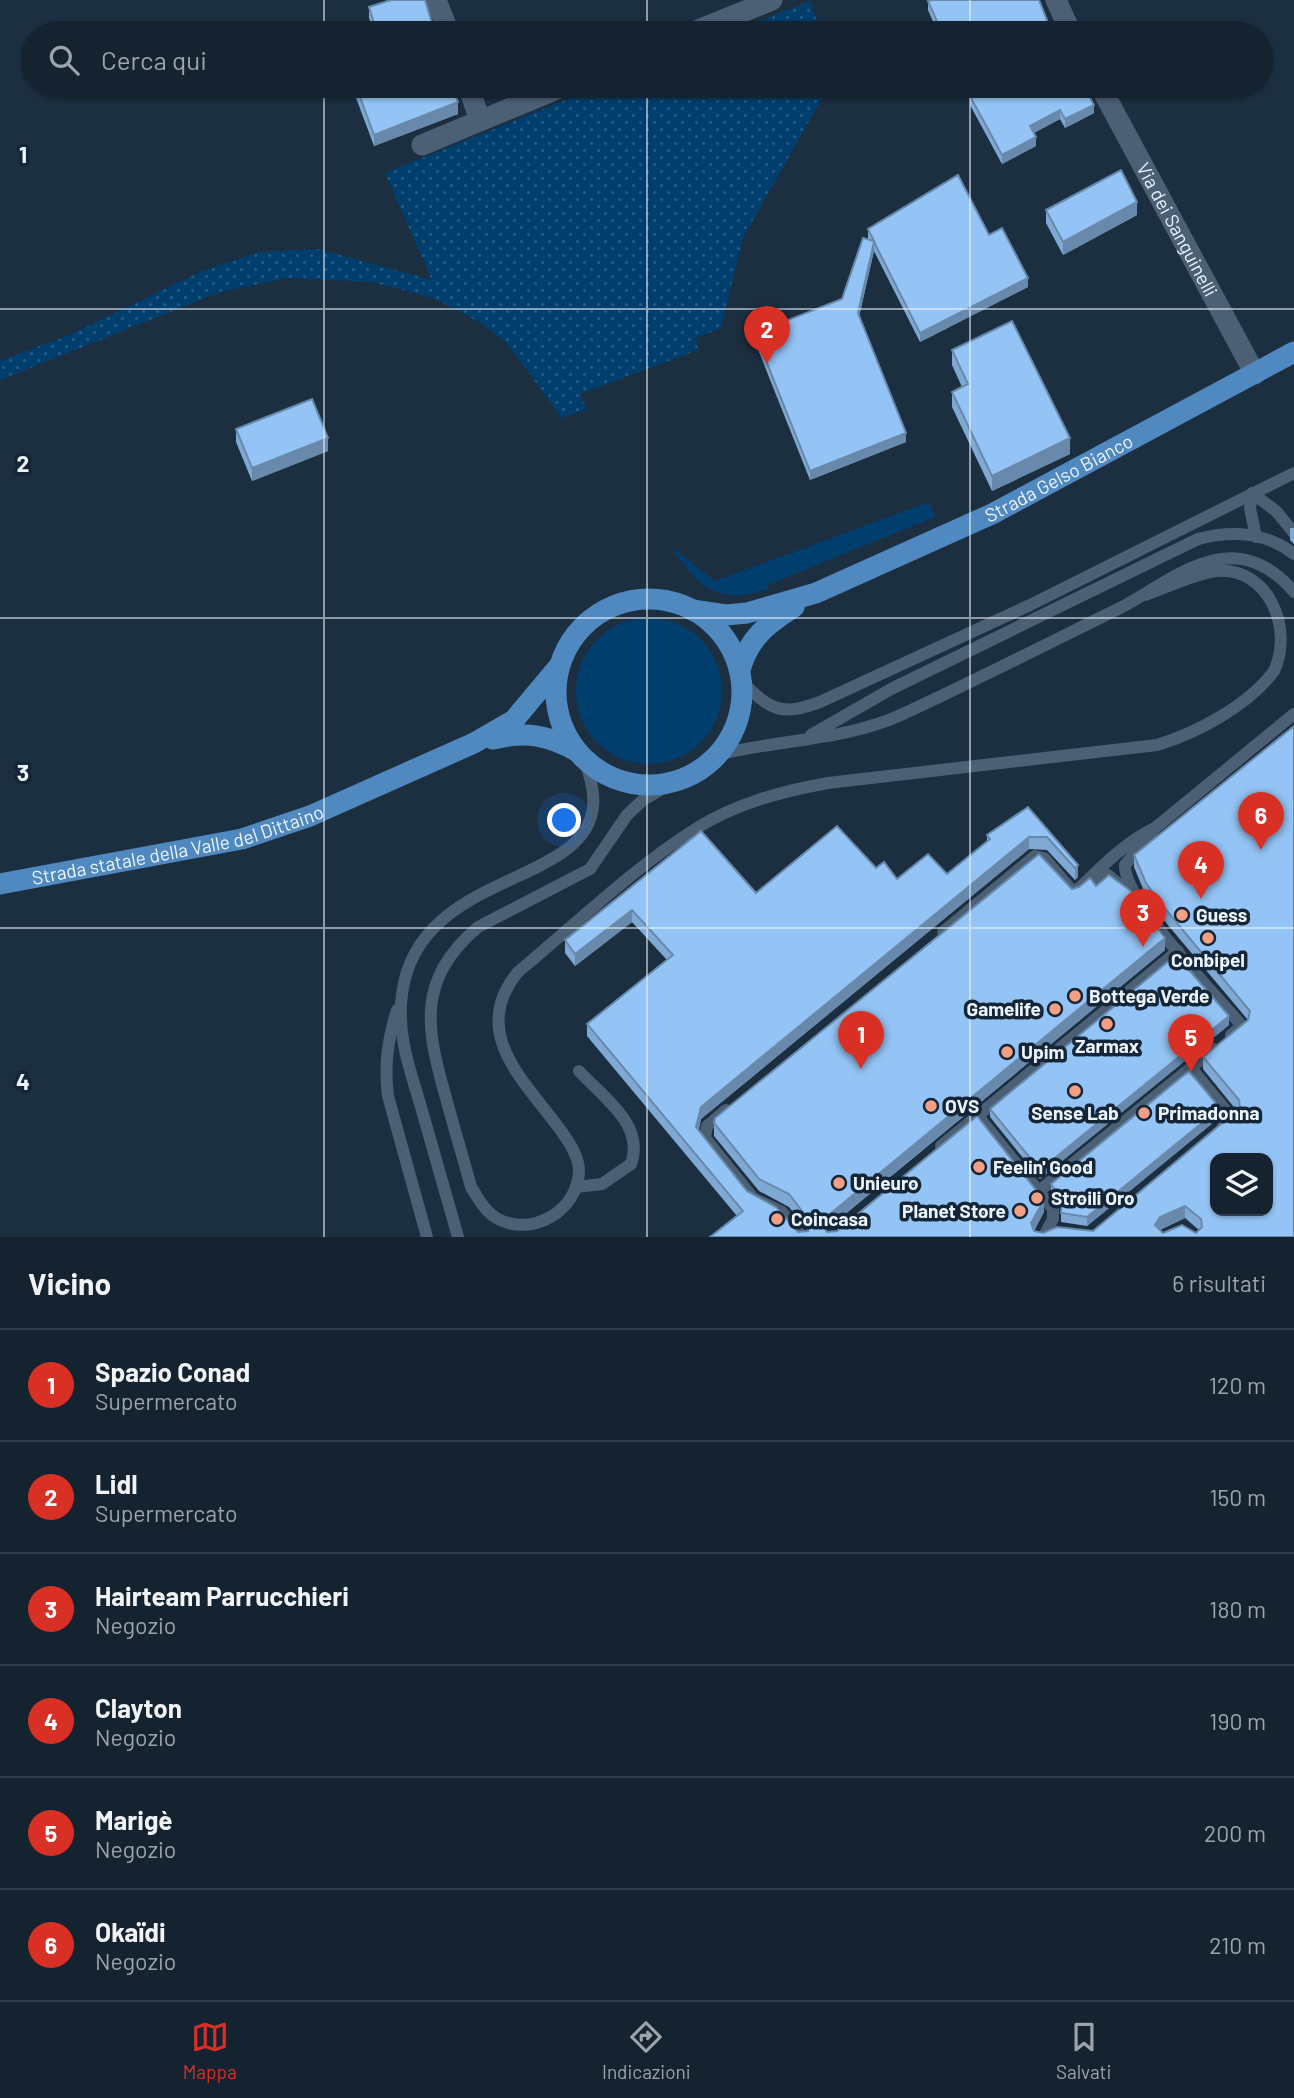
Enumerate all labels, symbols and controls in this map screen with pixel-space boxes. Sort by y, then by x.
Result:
search box [21,21,1273,98]
icon: search [45,41,83,79]
text: Cerca qui [101,44,207,75]
text: 1 [19,140,27,168]
street label: Via dei Sanguinelli [1132,158,1223,300]
pin: 2 [744,306,790,364]
street label: Strada Gelso Bianco [981,429,1137,527]
text: 2 [17,449,29,477]
text: 3 [17,758,29,786]
pin: 6 [1238,792,1284,850]
street label: Strada statale della Valle del Dittaino [30,800,327,889]
your location [547,803,581,837]
pin: 4 [1178,841,1224,899]
pin: 3 [1120,889,1166,947]
place label: Guess [1196,903,1247,926]
marker: Guess [1174,907,1190,923]
marker: Conbipel [1200,930,1216,946]
place label: Conbipel [1171,948,1245,971]
place label: Bottega Verde [1089,984,1209,1007]
marker: Bottega Verde [1067,988,1083,1004]
place label: Gamelife [967,997,1041,1020]
marker: Gamelife [1047,1001,1063,1017]
pin: 1 [838,1011,884,1069]
pin: 5 [1168,1014,1214,1072]
marker: Zarmax [1099,1016,1115,1032]
place label: Zarmax [1075,1034,1139,1057]
place label: Upim [1021,1040,1064,1063]
marker: Upim [999,1044,1015,1060]
text: 4 [16,1067,30,1095]
marker: Sense Lab [1067,1083,1083,1099]
place label: OVS [945,1094,979,1117]
marker: OVS [923,1098,939,1114]
place label: Sense Lab [1031,1101,1119,1124]
place label: Primadonna [1158,1101,1260,1124]
marker: Primadonna [1136,1105,1152,1121]
map controls [1210,1153,1273,1216]
button: layers [1210,1153,1273,1216]
place label: Feelin' Good [993,1155,1093,1178]
marker: Feelin' Good [971,1159,987,1175]
place label: Unieuro [853,1171,919,1194]
marker: Unieuro [831,1175,847,1191]
place label: Stroili Oro [1051,1186,1135,1209]
marker: Stroili Oro [1029,1190,1045,1206]
place label: Planet Store [902,1199,1006,1222]
marker: Planet Store [1012,1203,1028,1219]
place label: Coincasa [791,1207,868,1230]
marker: Coincasa [769,1211,785,1227]
text: Vicino [28,1265,111,1301]
text: 6 risultati [1172,1269,1266,1297]
text: Spazio Conad [95,1356,250,1387]
text: 1 [47,1371,55,1399]
text: 120 m [1209,1371,1266,1399]
text: Supermercato [95,1387,238,1415]
text: Lidl [95,1468,138,1499]
text: 2 [45,1483,57,1511]
text: 150 m [1210,1483,1266,1511]
text: Supermercato [95,1499,238,1527]
text: Hairteam Parrucchieri [95,1580,349,1611]
text: 3 [45,1595,57,1623]
text: 180 m [1209,1595,1266,1623]
text: Negozio [95,1611,176,1639]
text: Clayton [95,1692,182,1723]
text: 4 [44,1707,58,1735]
text: 190 m [1209,1707,1266,1735]
text: Negozio [95,1723,176,1751]
text: Marigè [95,1804,173,1835]
text: 5 [45,1819,57,1847]
text: 200 m [1204,1819,1266,1847]
text: Negozio [95,1835,176,1863]
text: Okaïdi [95,1916,166,1947]
text: 6 [45,1931,57,1959]
text: 210 m [1209,1931,1266,1959]
text: Negozio [95,1947,176,1975]
tab: Mappa [183,2018,237,2083]
tab: Indicazioni [602,2018,691,2083]
tab: Salvati [1056,2018,1111,2083]

